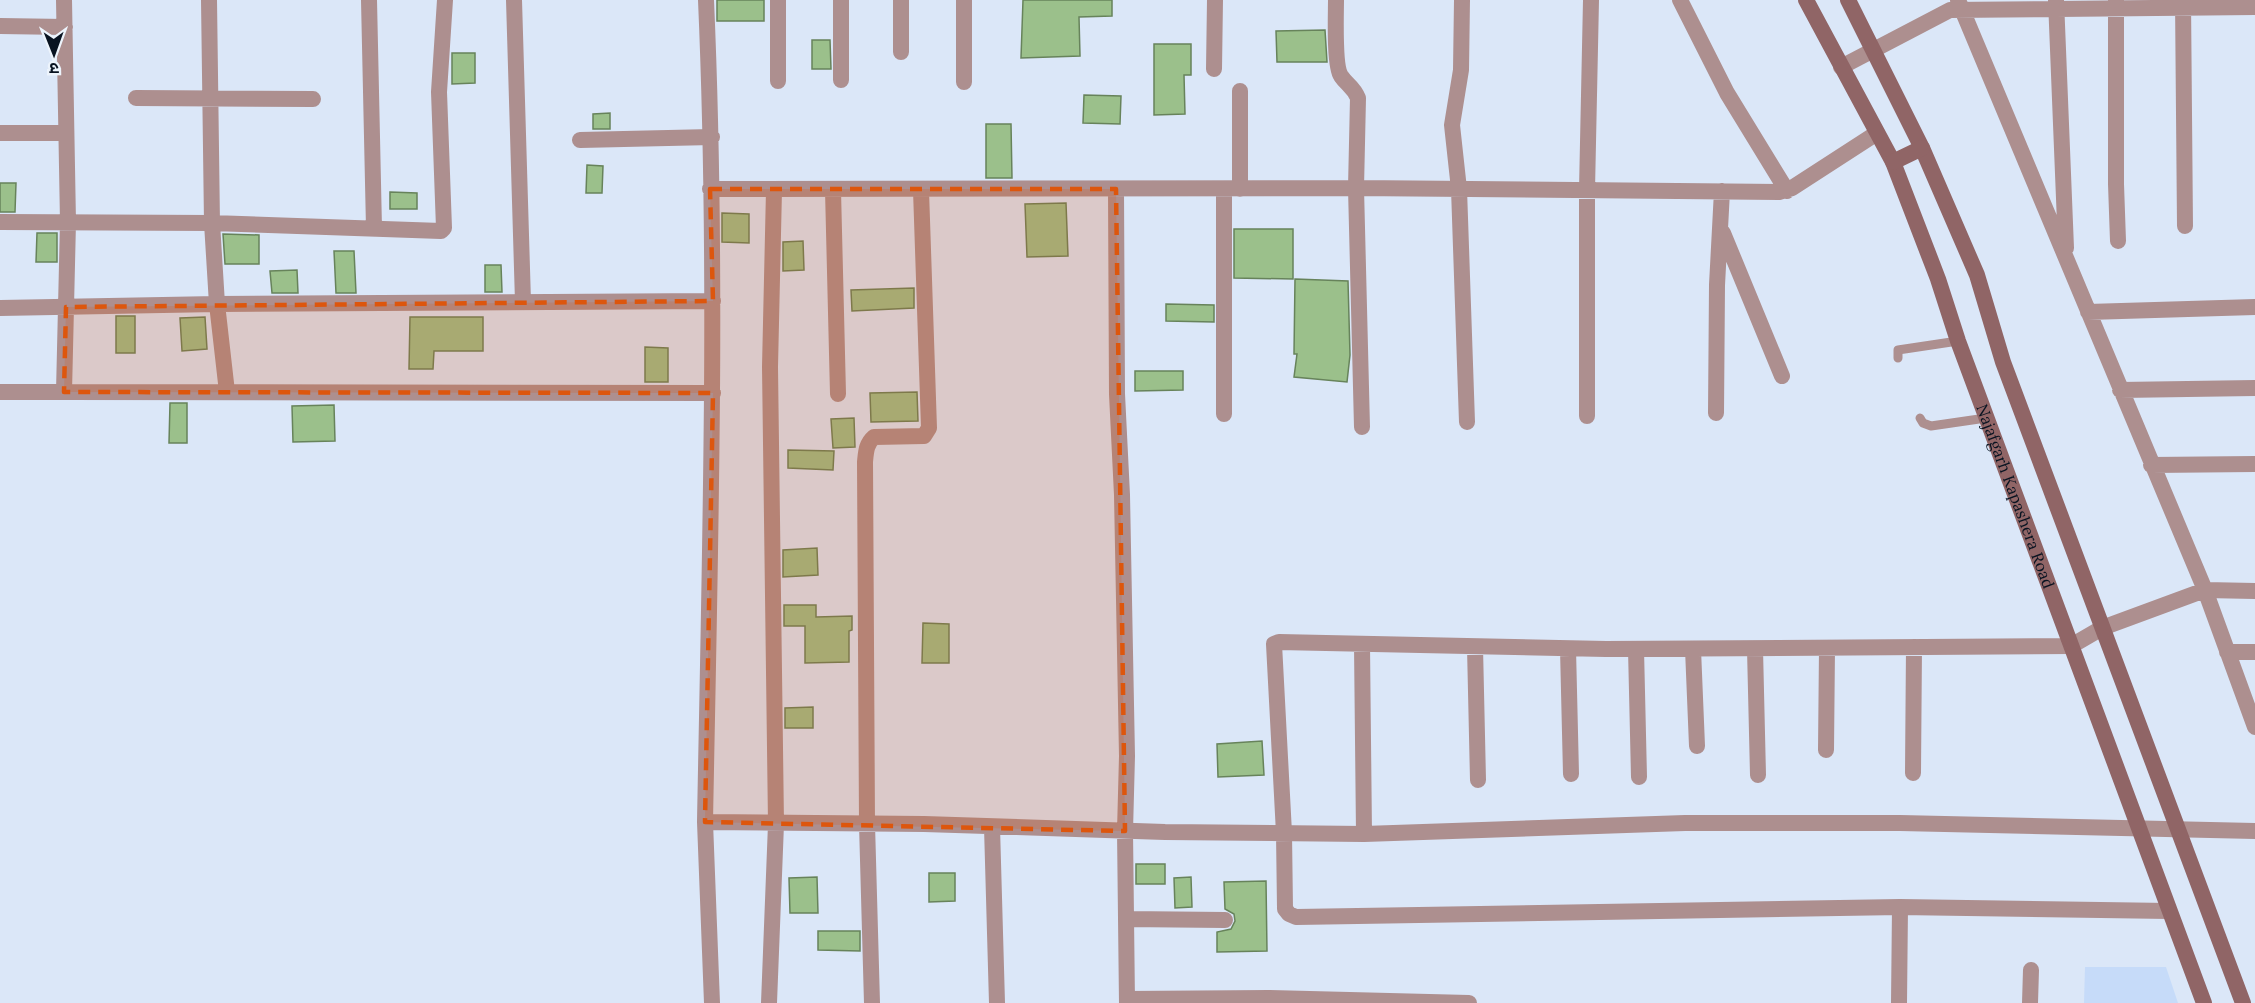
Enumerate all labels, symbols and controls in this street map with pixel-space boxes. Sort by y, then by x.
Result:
north arrow [24,24,84,84]
text: उ [49,59,59,79]
street label: Najafgarh Kapashera Road [1972,401,2059,592]

